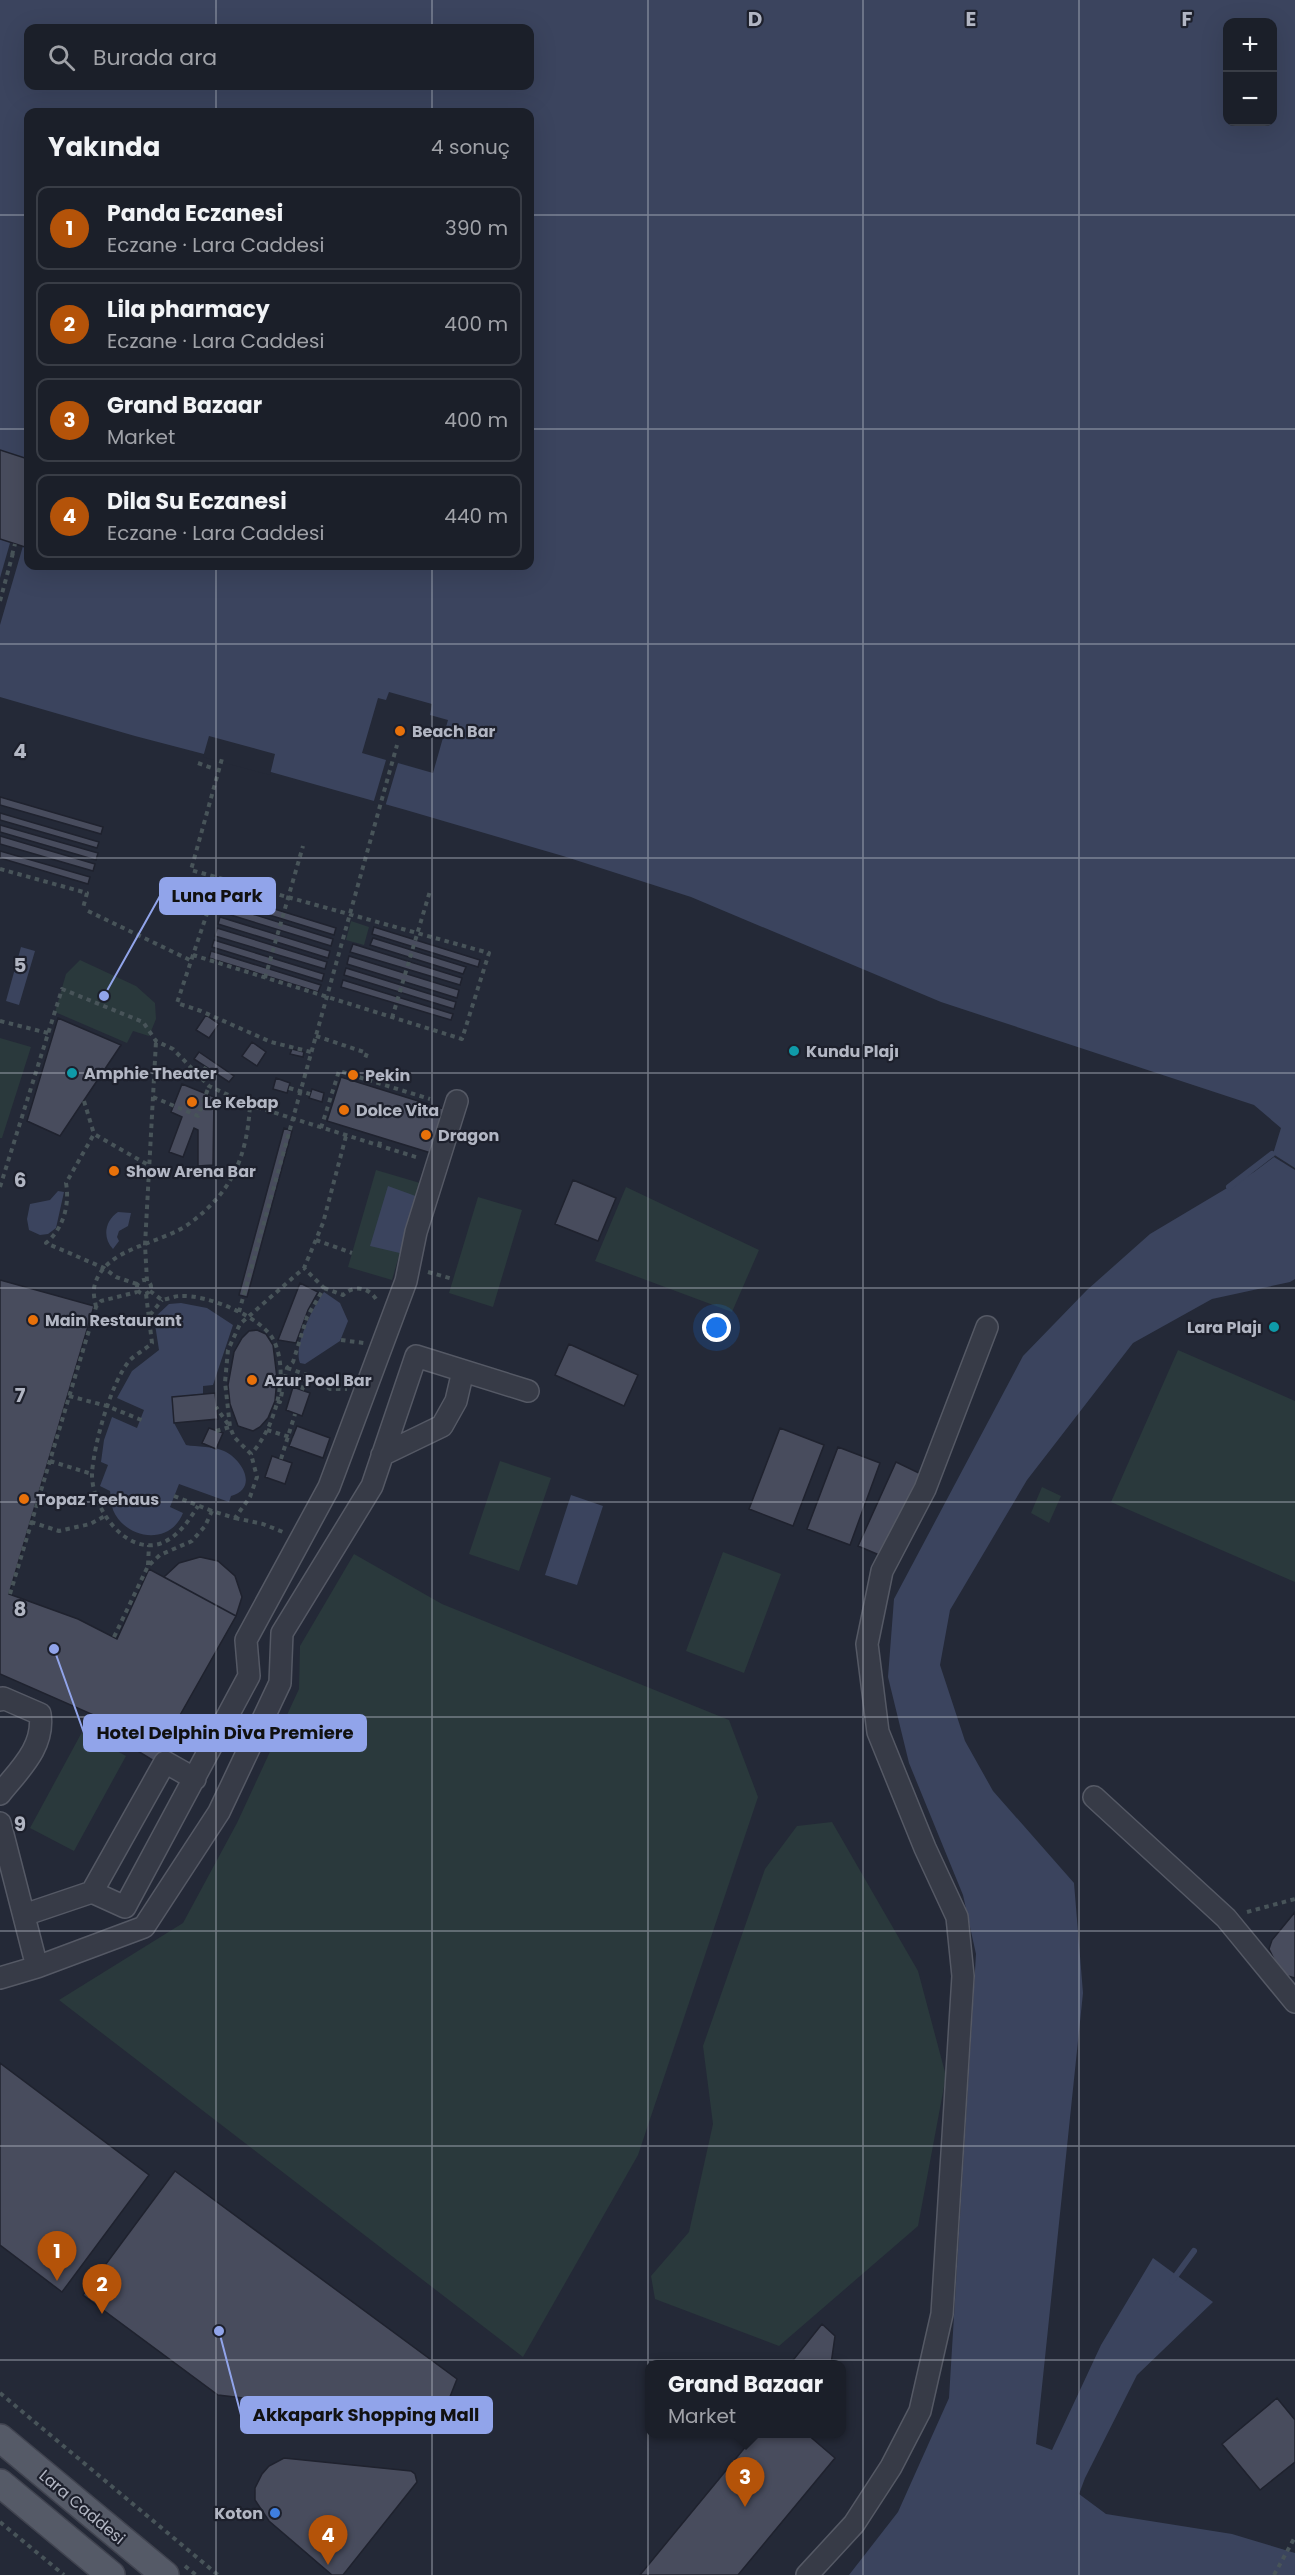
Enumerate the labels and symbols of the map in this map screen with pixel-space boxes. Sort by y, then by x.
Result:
text: D [748,5,762,33]
text: E [966,5,976,33]
text: F [1182,5,1193,33]
place label: Beach Bar [412,720,496,743]
marker: Beach Bar [393,724,407,738]
text: 4 [13,737,27,765]
callout: Luna Park [160,878,275,914]
text: Luna Park [171,883,263,908]
text: 5 [14,951,27,979]
place label: Kundu Plajı [806,1040,899,1063]
marker: Kundu Plajı [787,1044,801,1058]
place label: Amphie Theater [84,1062,217,1085]
place label: Pekin [365,1064,410,1087]
marker: Amphie Theater [65,1066,79,1080]
marker: Pekin [346,1068,360,1082]
place label: Le Kebap [204,1091,279,1114]
marker: Le Kebap [185,1095,199,1109]
place label: Dolce Vita [356,1099,439,1122]
marker: Dolce Vita [337,1103,351,1117]
place label: Dragon [438,1124,499,1147]
marker: Dragon [419,1128,433,1142]
place label: Show Arena Bar [126,1160,256,1183]
marker: Show Arena Bar [107,1164,121,1178]
text: 6 [14,1166,26,1194]
place label: Main Restaurant [45,1309,182,1332]
marker: Main Restaurant [26,1313,40,1327]
your location [702,1313,731,1342]
place label: Lara Plajı [1187,1316,1262,1339]
marker: Lara Plajı [1267,1320,1281,1334]
place label: Azur Pool Bar [264,1369,372,1392]
marker: Azur Pool Bar [245,1373,259,1387]
text: 7 [15,1381,26,1409]
place label: Topaz Teehaus [36,1488,159,1511]
marker: Topaz Teehaus [17,1492,31,1506]
text: 8 [14,1595,26,1623]
callout: Hotel Delphin Diva Premiere [84,1715,366,1751]
text: Hotel Delphin Diva Premiere [96,1720,354,1745]
text: 9 [14,1810,26,1838]
pin: 1 [38,2232,76,2281]
pin: 2 [82,2264,122,2314]
callout: Akkapark Shopping Mall [241,2397,492,2433]
text: Akkapark Shopping Mall [253,2402,479,2427]
pin: 3 [726,2458,764,2507]
street label: Lara Caddesi [34,2464,130,2550]
place label: Koton [214,2502,263,2525]
marker: Koton [268,2506,282,2520]
pin: 4 [308,2516,348,2565]

